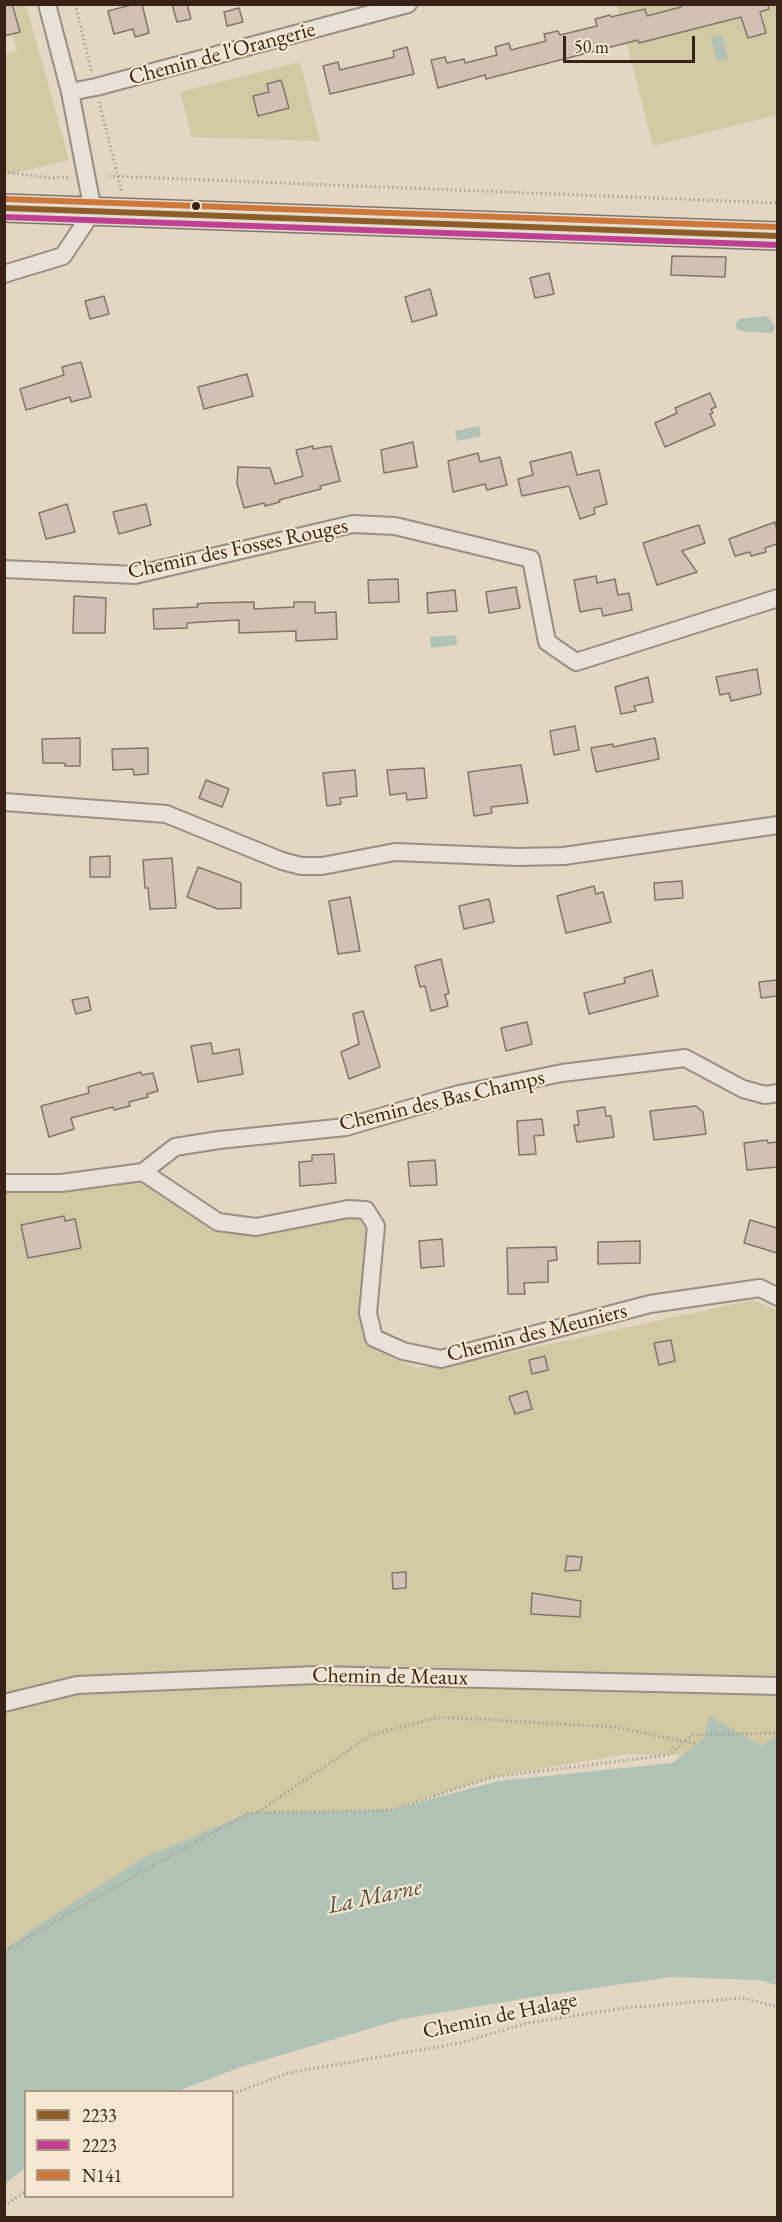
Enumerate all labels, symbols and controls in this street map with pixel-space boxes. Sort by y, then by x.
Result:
street label: Chemin de l'Orangerie [126,16,318,92]
scale bar [566,24,698,62]
text: 50 m [574,35,609,58]
unlabelled marker [190,200,202,212]
street label: Chemin des Fosses Rouges [125,513,351,585]
street label: Chemin des Bas Champs [337,1065,547,1137]
street label: Chemin des Meuniers [444,1298,630,1368]
street label: Chemin de Meaux [312,1662,468,1692]
water label: La Marne [325,1873,425,1921]
street label: Chemin de Halage [420,1987,580,2045]
legend [24,2090,234,2198]
text: 2233 [82,2104,117,2127]
text: 2223 [82,2134,117,2157]
text: N141 [82,2164,122,2187]

